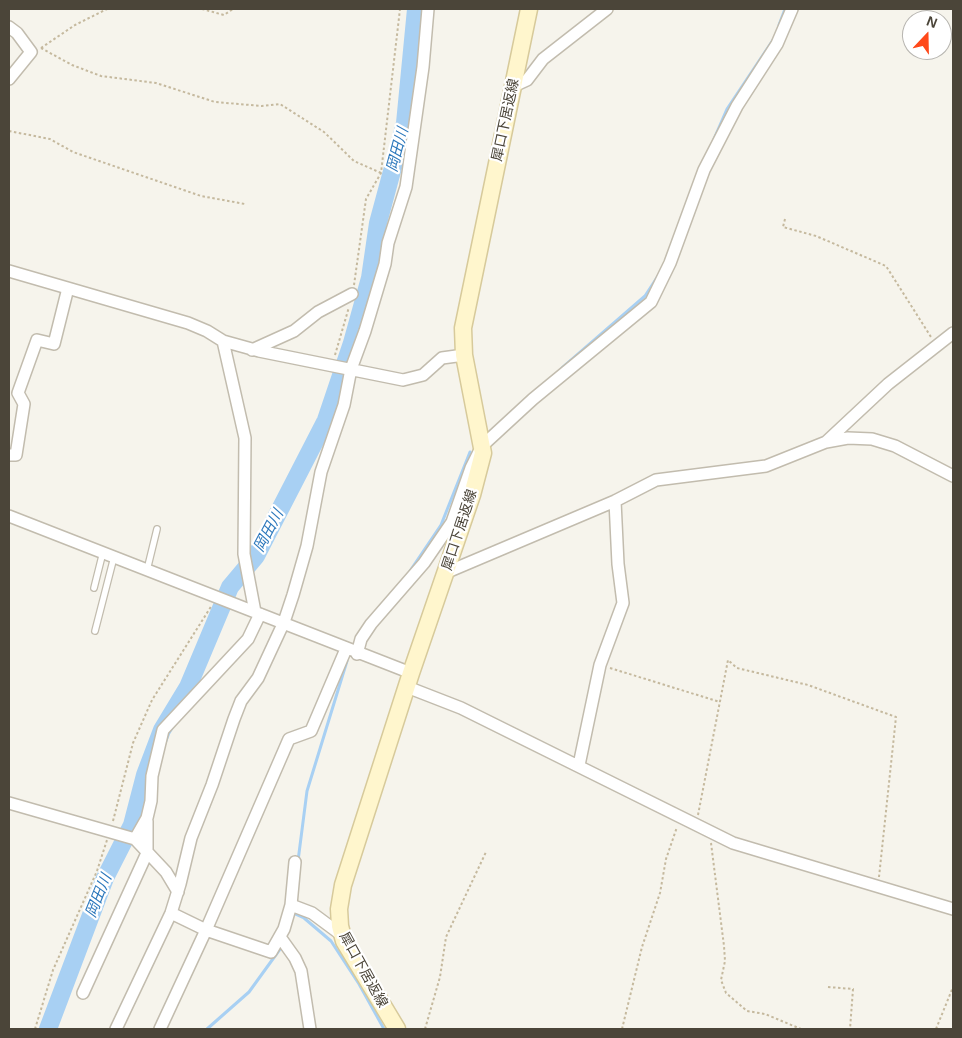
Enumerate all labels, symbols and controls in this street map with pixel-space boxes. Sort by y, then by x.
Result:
north arrow [902,10,952,60]
text: N [924,13,940,31]
street label: 犀口下居返線 [489,77,523,163]
water label: 岡田川 [383,126,413,174]
street label: 犀口下居返線 [439,487,481,573]
water label: 岡田川 [250,507,288,555]
water label: 岡田川 [82,872,116,920]
street label: 犀口下居返線 [335,929,391,1011]

